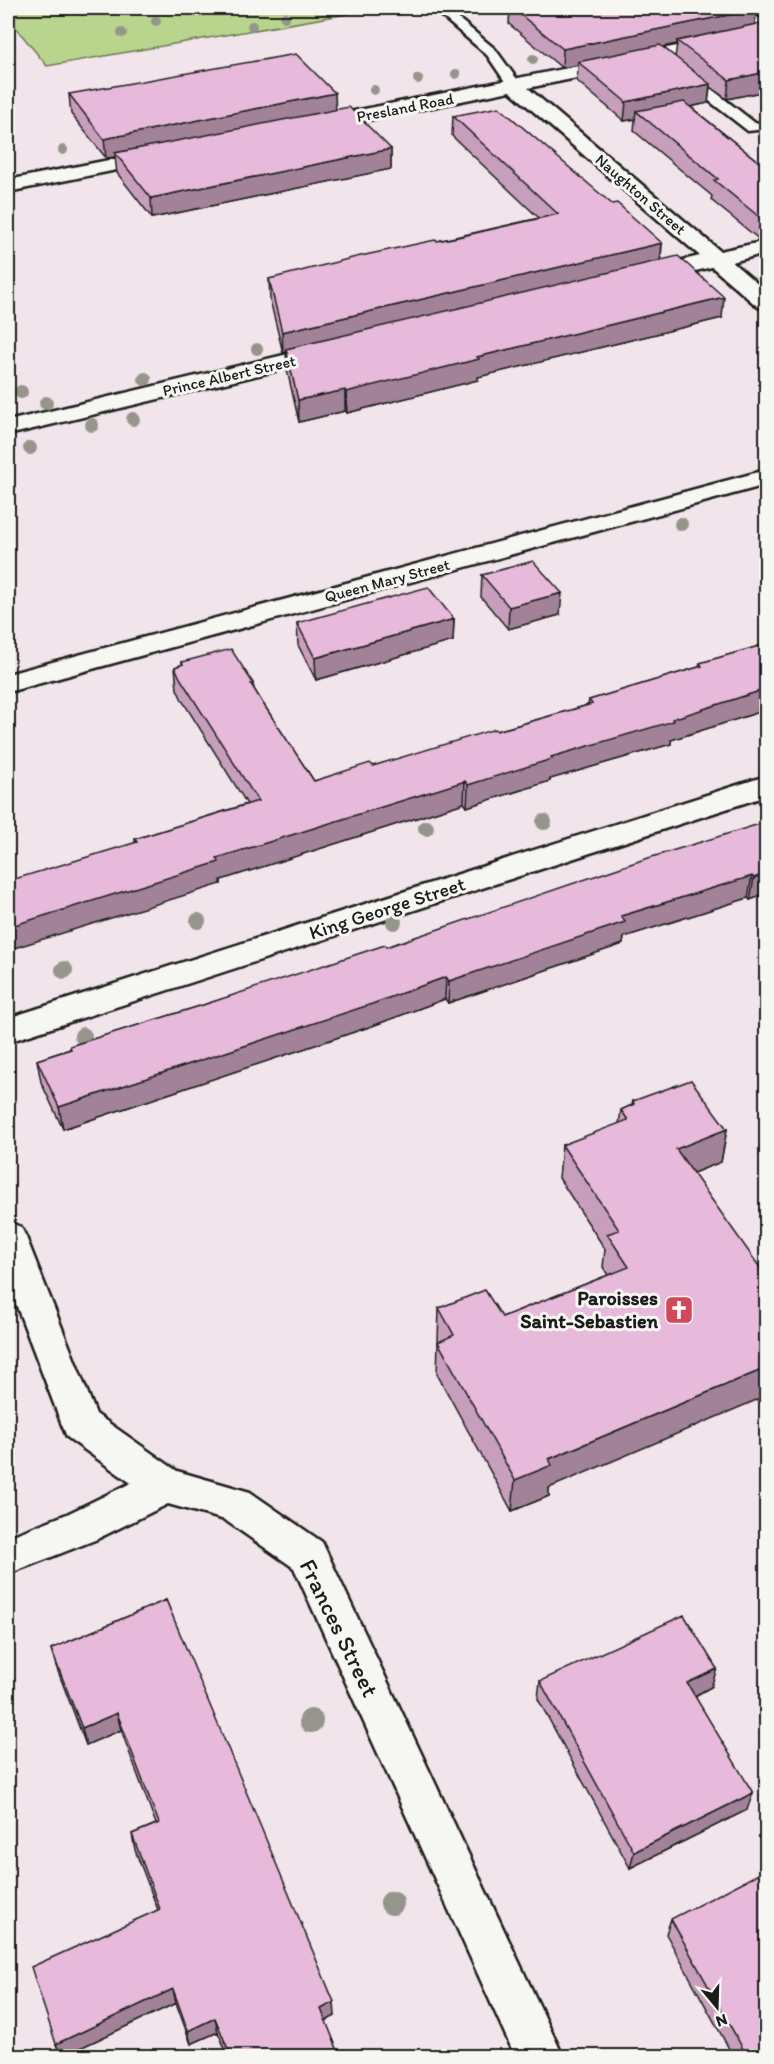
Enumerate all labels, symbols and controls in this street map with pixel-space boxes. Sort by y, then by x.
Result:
street label: Presland Road [355,89,456,126]
street label: Naughton Street [592,150,690,239]
street label: Prince Albert Street [161,351,298,400]
street label: Queen Mary Street [322,555,452,606]
street label: King George Street [306,871,468,945]
place label: Paroisses Saint-Sebastien [520,1286,659,1333]
church icon: Paroisses Saint-Sebastien [663,1294,695,1326]
street label: Frances Street [294,1554,385,1701]
north arrow [687,1977,747,2037]
text: N [714,2010,730,2031]

